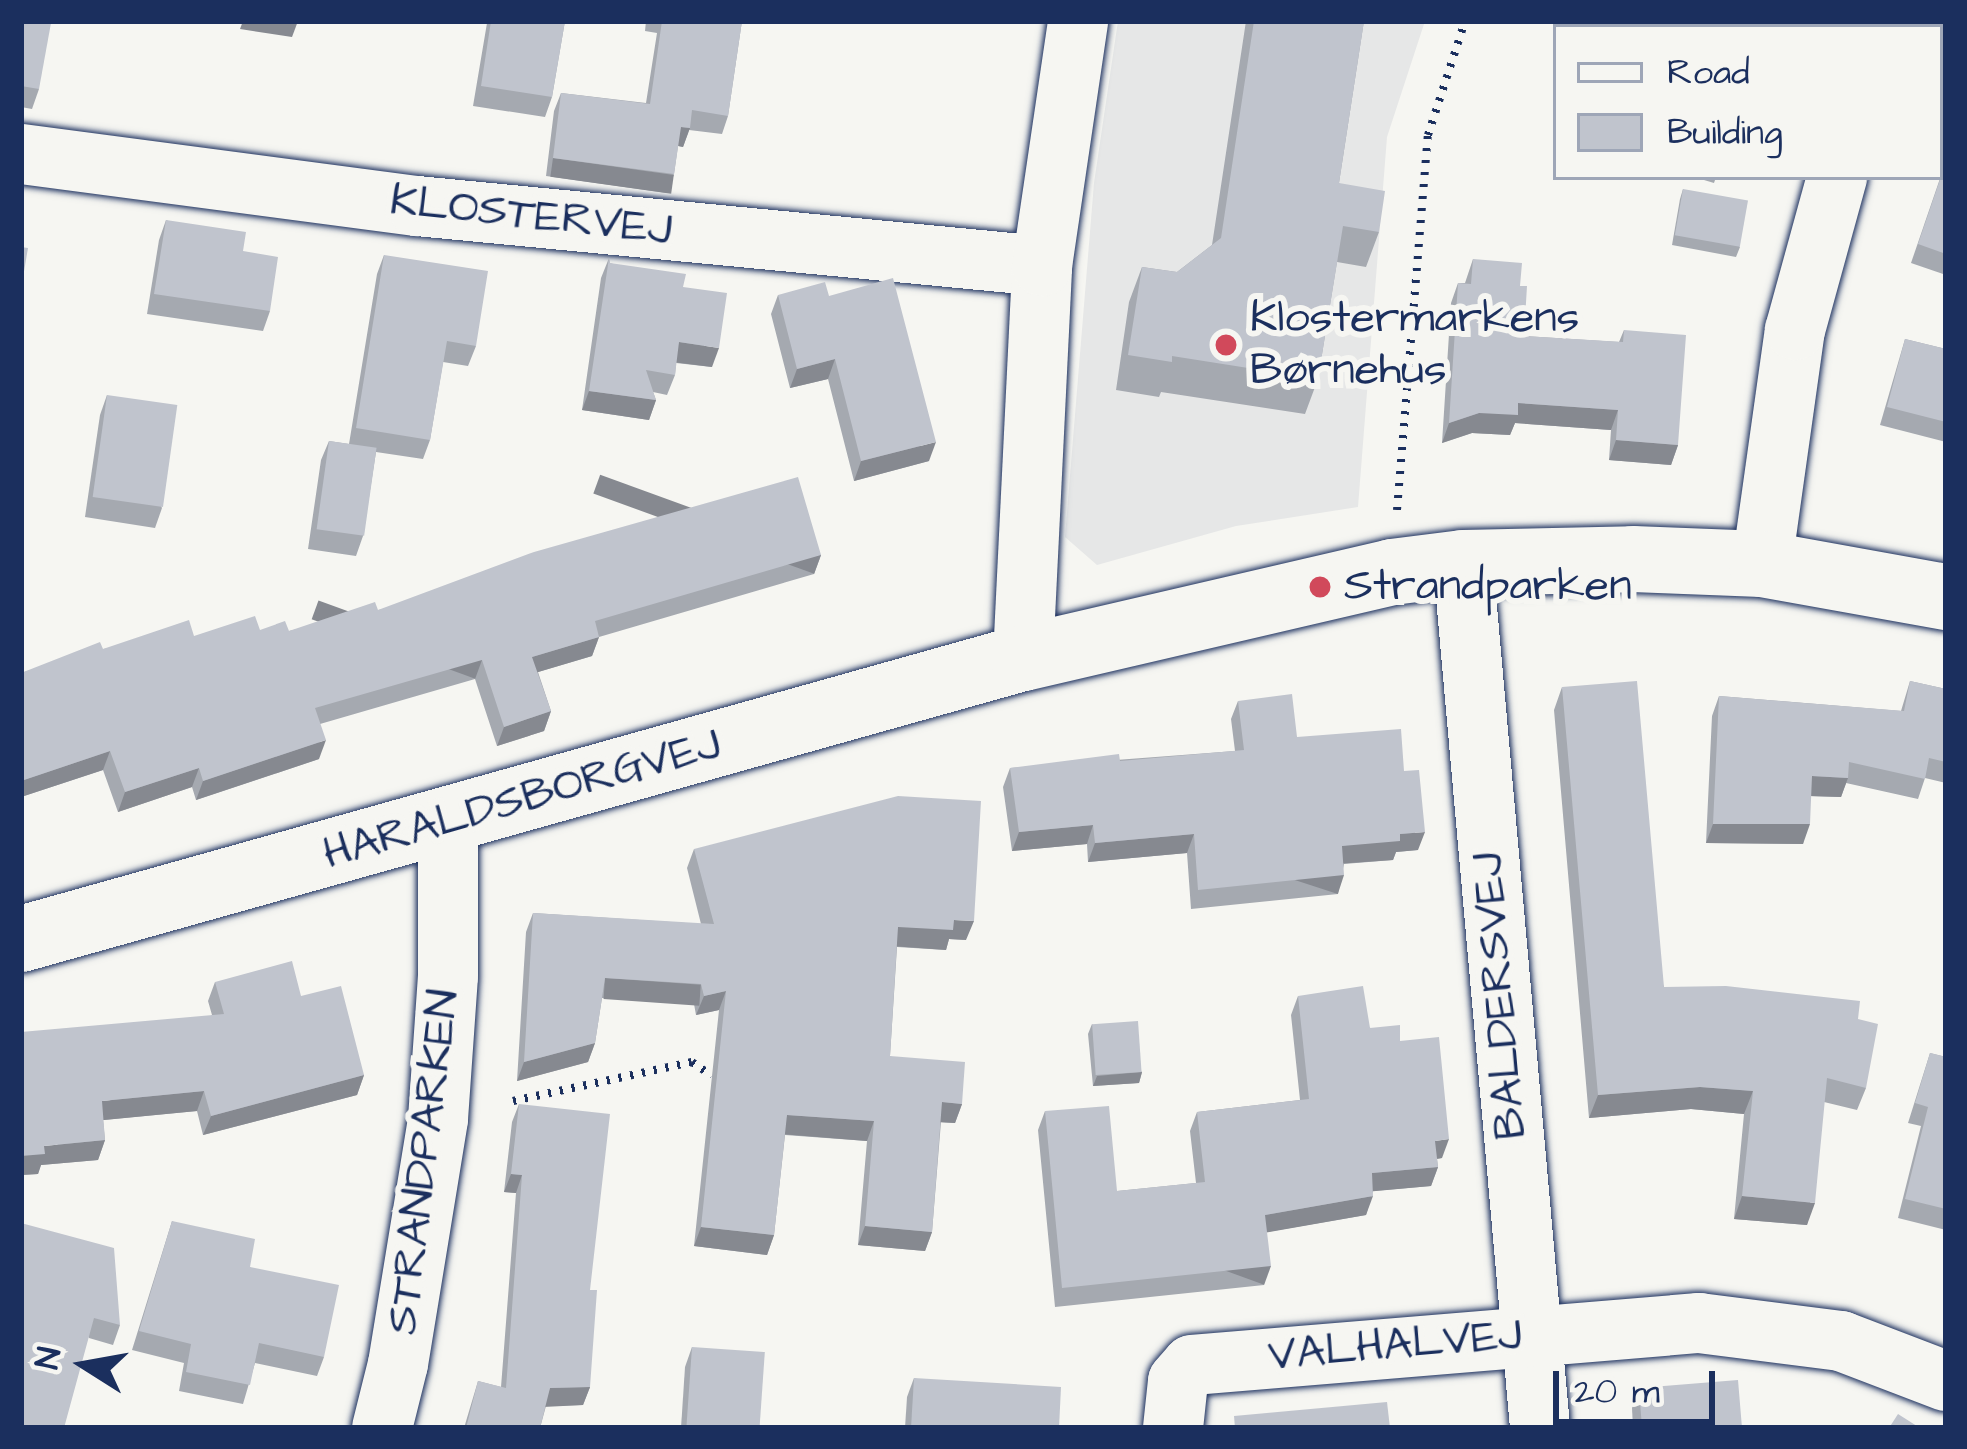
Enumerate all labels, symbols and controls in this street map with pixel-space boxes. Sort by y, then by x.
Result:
legend [1553,24,1943,180]
text: Road [1667,47,1750,98]
text: Building [1667,107,1782,158]
street label: KLOSTERVEJ [388,174,674,258]
place label: Klostermarkens Børnehus [1250,292,1579,398]
marker: Klostermarkens Børnehus [1213,332,1239,358]
place label: Strandparken [1344,560,1632,614]
marker: Strandparken [1307,574,1333,600]
street label: HARALDSBORGVEJ [317,718,727,882]
street label: BALDERSVEJ [1461,850,1539,1142]
street label: STRANDPARKEN [376,987,472,1337]
north arrow [24,1305,144,1425]
street label: VALHALVEJ [1266,1308,1524,1384]
text: N [24,1344,73,1373]
scale bar [1559,1347,1721,1421]
text: 20 m [1574,1366,1660,1417]

